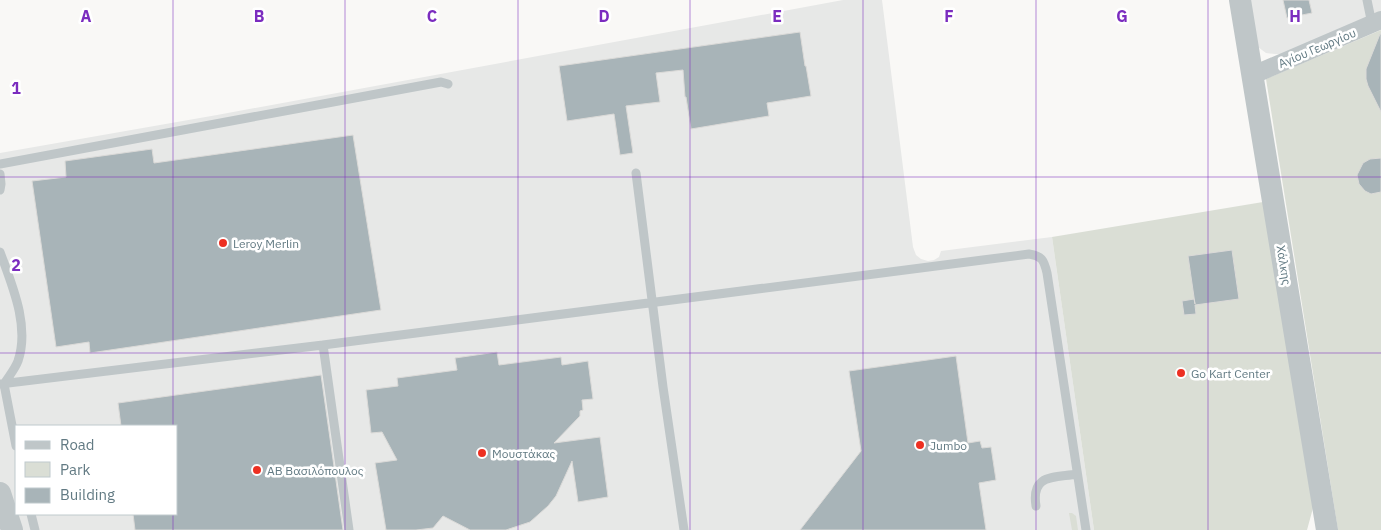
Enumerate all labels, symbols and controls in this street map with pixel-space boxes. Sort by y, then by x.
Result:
text: A [81,6,92,26]
text: B [254,6,265,26]
text: C [427,6,437,26]
text: D [598,6,610,26]
text: E [772,6,782,26]
text: F [944,6,954,26]
text: G [1116,6,1128,26]
text: H [1289,6,1301,26]
street label: Αγίου Γεωργίου [1276,25,1358,71]
text: 1 [11,78,21,98]
place label: Leroy Merlin [233,236,299,251]
marker: Leroy Merlin [217,237,229,249]
street label: Χάλκης [1273,244,1295,286]
text: 2 [11,255,21,275]
place label: Go Kart Center [1191,366,1271,381]
marker: Go Kart Center [1175,367,1187,379]
legend [15,425,178,515]
text: Road [60,435,95,454]
place label: Jumbo [930,438,967,453]
marker: Jumbo [914,439,926,451]
place label: Μουστάκας [492,446,555,461]
marker: Μουστάκας [476,447,488,459]
text: Park [60,460,90,479]
place label: ΑΒ Βασιλόπουλος [267,463,364,478]
marker: ΑΒ Βασιλόπουλος [251,464,263,476]
text: Building [60,485,115,504]

